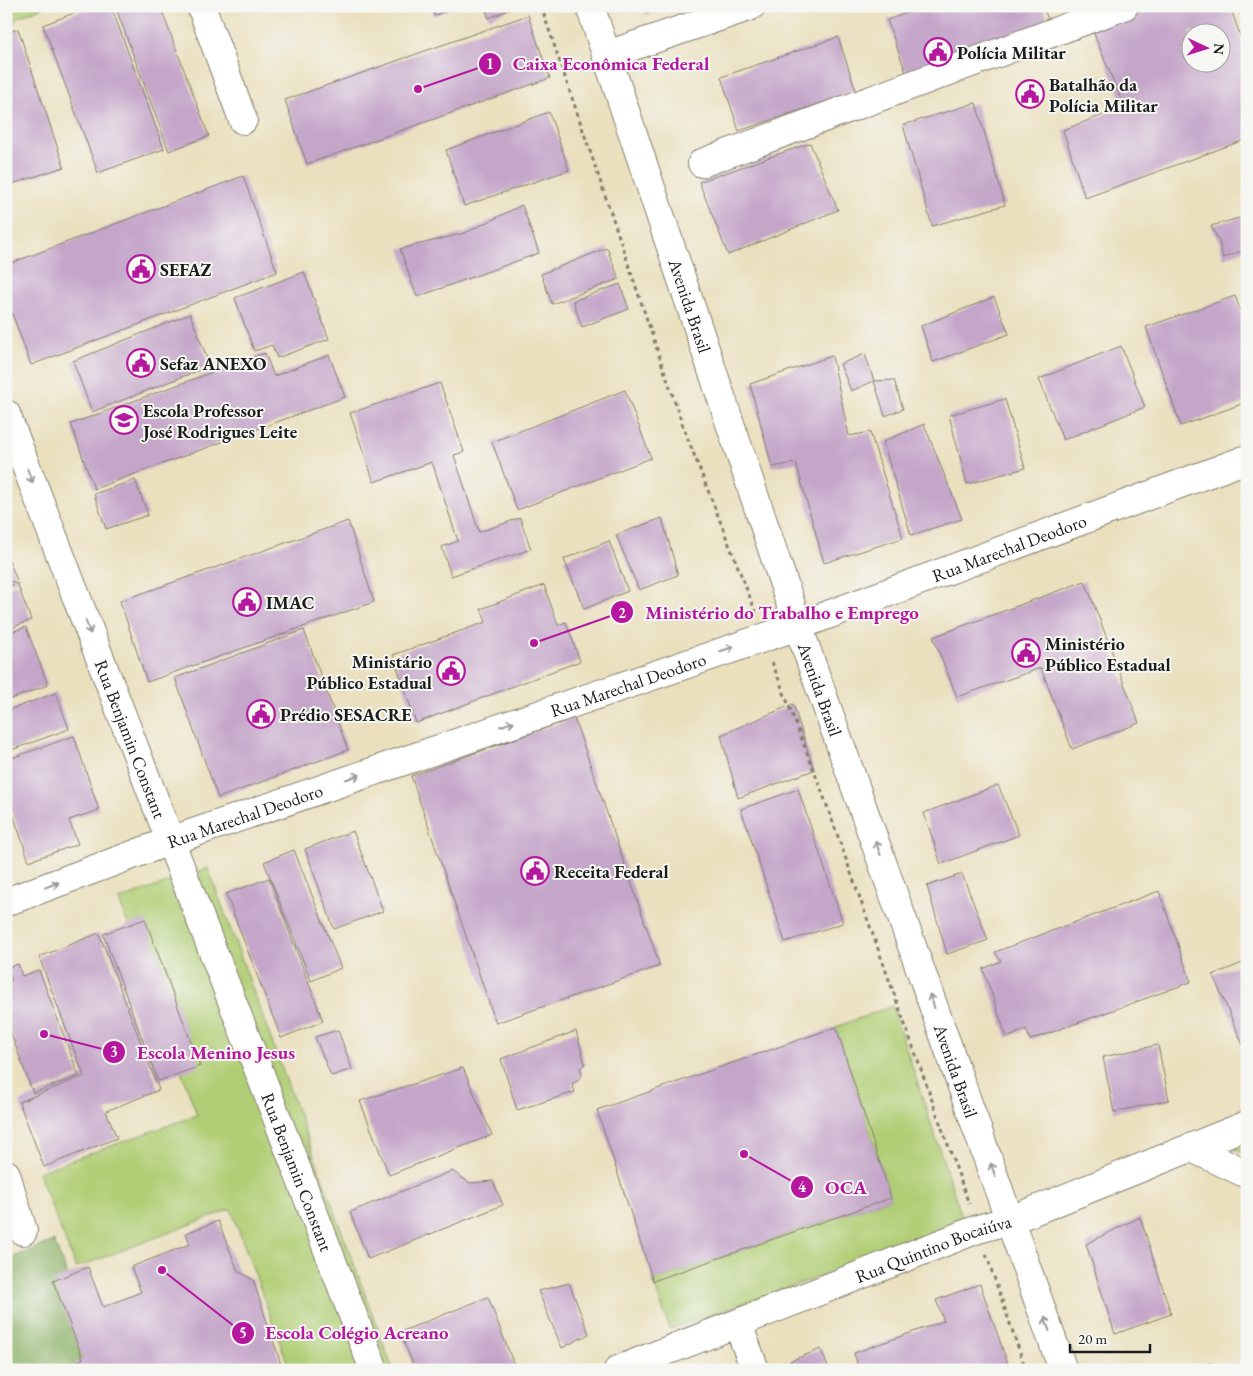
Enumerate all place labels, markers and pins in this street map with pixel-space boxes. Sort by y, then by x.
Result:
public building icon: Polícia Militar [923,37,953,67]
place label: Polícia Militar [957,41,1066,64]
callout: Caixa Econômica Federal [477,47,719,81]
place label: Batalhão da Polícia Militar [1049,73,1158,117]
public building icon: Batalhão da Polícia Militar [1015,79,1045,109]
public building icon: SEFAZ [126,254,156,284]
place label: SEFAZ [160,258,212,281]
public building icon: Sefaz ANEXO [126,348,156,378]
place label: Sefaz ANEXO [160,352,267,375]
place label: Escola Professor José Rodrigues Leite [141,399,298,443]
school or university icon: Escola Professor José Rodrigues Leite [109,405,139,435]
public building icon: IMAC [232,587,262,617]
place label: IMAC [266,591,314,614]
callout: Ministério do Trabalho e Emprego [610,595,928,629]
place label: Ministério Público Estadual [1045,632,1171,676]
public building icon: Ministério Público Estadual [1011,638,1041,668]
place label: Ministário Público Estadual [306,650,432,694]
public building icon: Ministário Público Estadual [436,656,466,686]
public building icon: Prédio SESACRE [246,699,276,729]
place label: Prédio SESACRE [280,703,412,726]
public building icon: Receita Federal [520,856,550,886]
place label: Receita Federal [554,860,669,883]
callout: Escola Menino Jesus [102,1035,305,1069]
callout: OCA [790,1170,877,1204]
callout: Escola Colégio Acreano [230,1316,458,1350]

